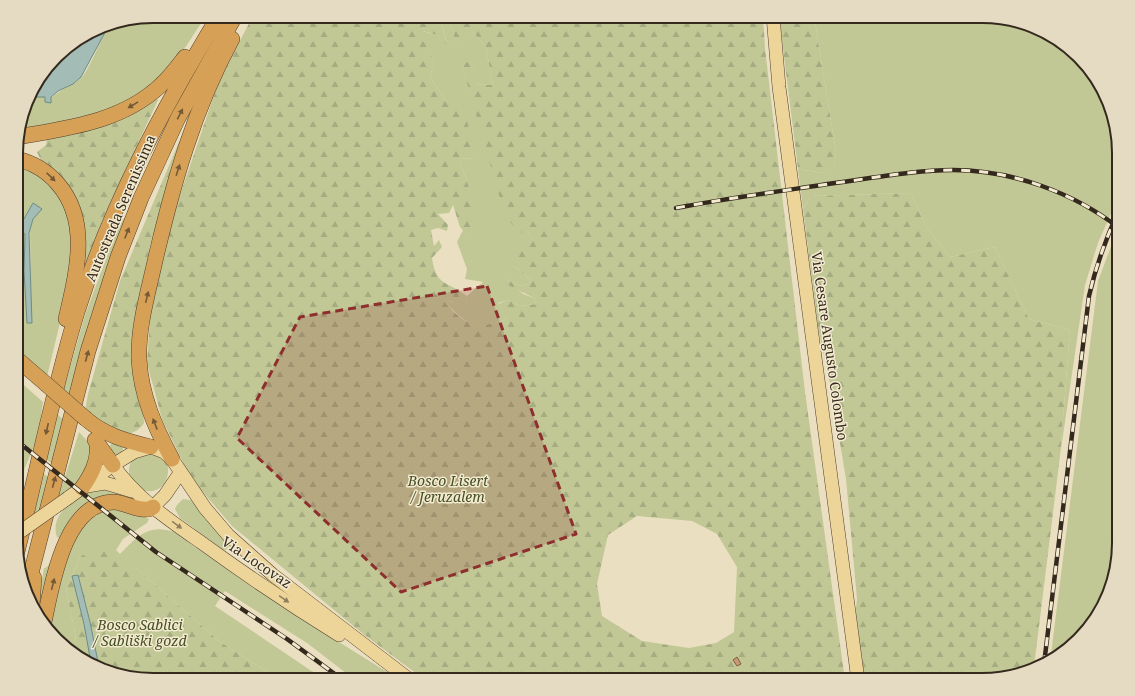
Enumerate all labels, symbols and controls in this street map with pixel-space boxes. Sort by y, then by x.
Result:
one-way arrow [127,102,139,109]
one-way arrow [177,108,183,120]
street label: Autostrada Serenissima [80,131,160,284]
one-way arrow [175,164,181,176]
one-way arrow [46,172,56,182]
one-way arrow [125,227,131,239]
street label: Via Cesare Augusto Colombo [807,250,853,442]
one-way arrow [144,290,150,302]
one-way arrow [84,350,90,363]
one-way arrow [151,417,157,429]
one-way arrow [43,423,49,435]
park label: Bosco Lisert / Jeruzalem [407,471,489,506]
one-way arrow [51,476,57,488]
one-way arrow [172,521,183,530]
street label: Via Locovaz [218,532,296,592]
one-way arrow [50,578,56,590]
one-way arrow [278,596,290,603]
park label: Bosco Sablici / Sabliški gozd [91,615,187,650]

